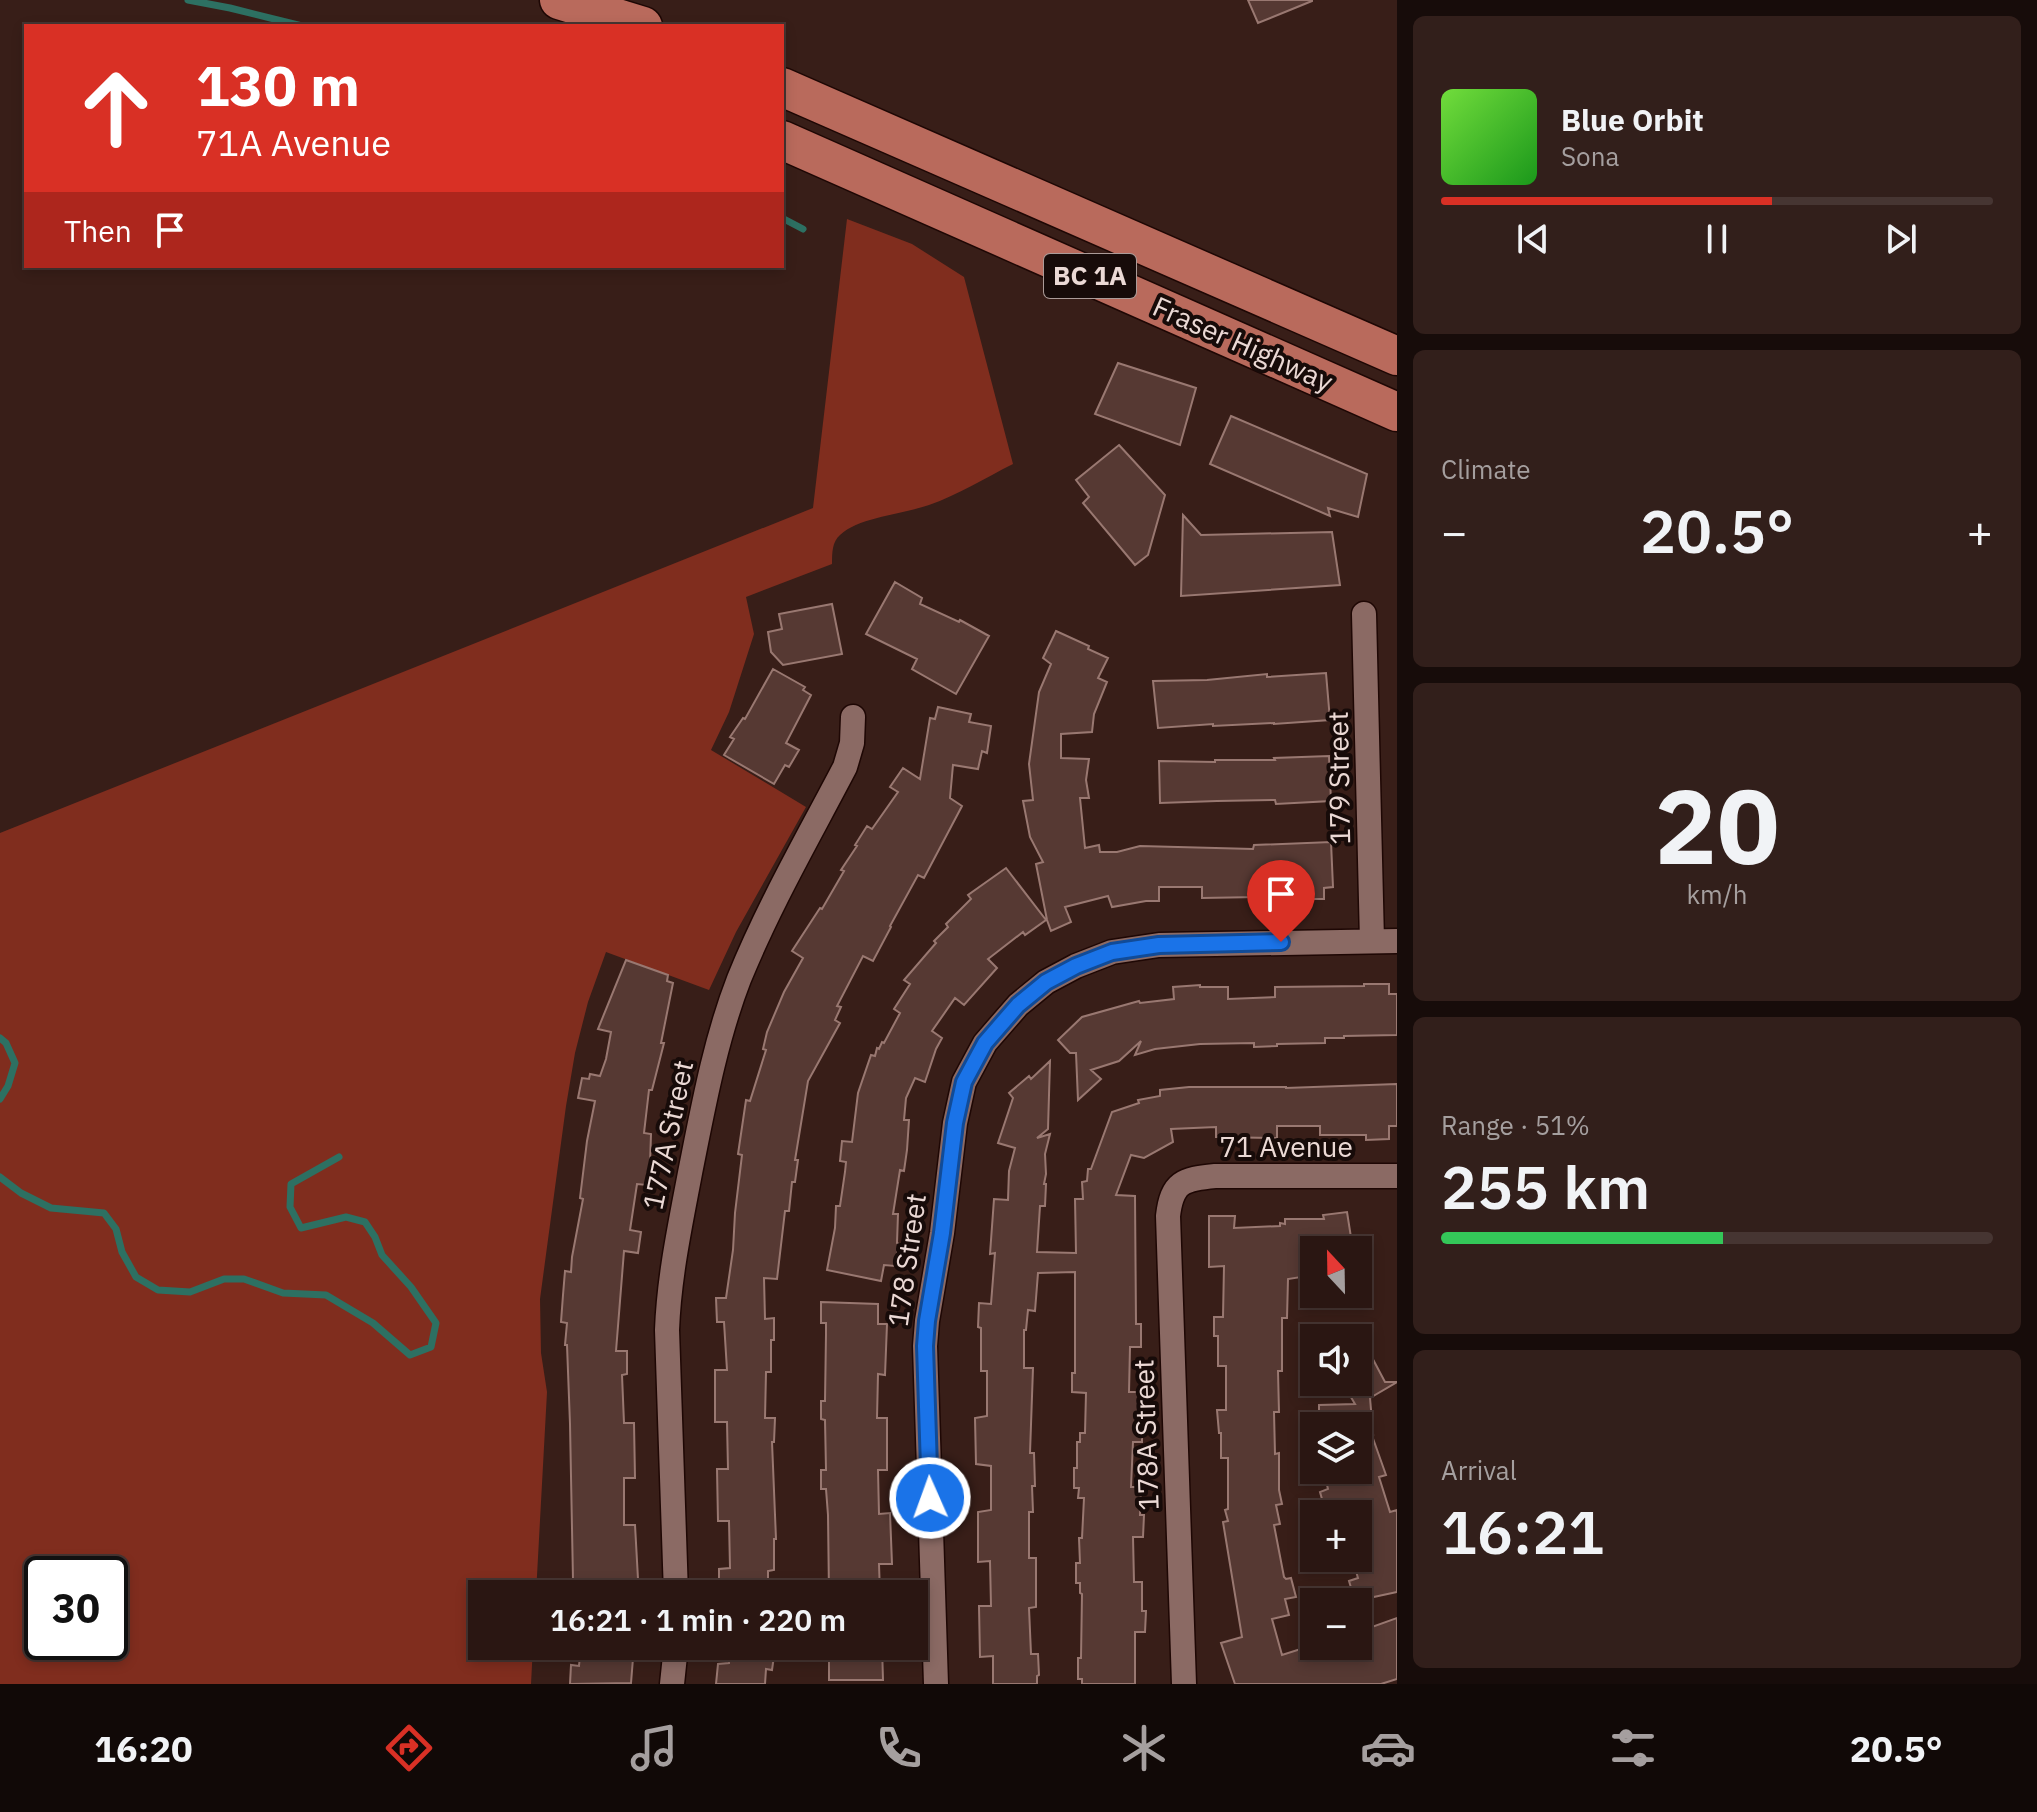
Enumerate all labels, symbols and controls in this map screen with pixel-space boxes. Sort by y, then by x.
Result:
text: 130 m [196,49,360,121]
icon: ahead [64,56,168,160]
text: Blue Orbit [1561,100,1704,139]
text: 71A Avenue [196,119,391,166]
text: Sona [1561,139,1619,173]
icon: arrive [148,208,192,252]
text: Then [64,211,132,250]
icon: previous [1511,217,1555,261]
icon: pause [1695,217,1739,261]
icon: next [1879,217,1923,261]
road number: BC 1A [1044,254,1136,298]
street label: Fraser Highway [1147,287,1339,400]
text: Climate [1441,452,1531,486]
text: 20.5° [1640,491,1794,570]
text: − [1441,503,1467,560]
text: + [1967,503,1993,560]
street label: 179 Street [1319,711,1358,845]
text: 20 [1655,757,1779,893]
pin [1247,860,1315,942]
icon: arrive [1259,872,1303,916]
text: km/h [1686,877,1748,911]
street label: 177A Street [634,1057,701,1213]
text: Range · 51% [1441,1108,1590,1142]
street label: 71 Avenue [1219,1128,1353,1165]
text: 255 km [1441,1147,1650,1226]
street label: 178 Street [879,1191,934,1329]
north arrow [1300,1236,1372,1308]
map controls [1300,1236,1372,1660]
button: sound [1300,1324,1372,1396]
street label: 178A Street [1124,1359,1167,1511]
button: layers [1300,1412,1372,1484]
text: Arrival [1441,1453,1517,1487]
position arrow [888,1456,972,1540]
text: 16:21 [1441,1492,1604,1571]
button: + [1300,1500,1372,1572]
speed limit sign: 30 [24,1556,128,1660]
button: − [1300,1588,1372,1660]
text: 16:21 · 1 min · 220 m [550,1600,846,1639]
icon: directions [381,1720,437,1776]
icon: music [626,1720,682,1776]
icon: phone [871,1720,927,1776]
icon: climate [1116,1720,1172,1776]
icon: car [1360,1720,1416,1776]
icon: filters [1605,1720,1661,1776]
text: 16:20 [94,1725,193,1772]
text: 20.5° [1850,1725,1943,1772]

